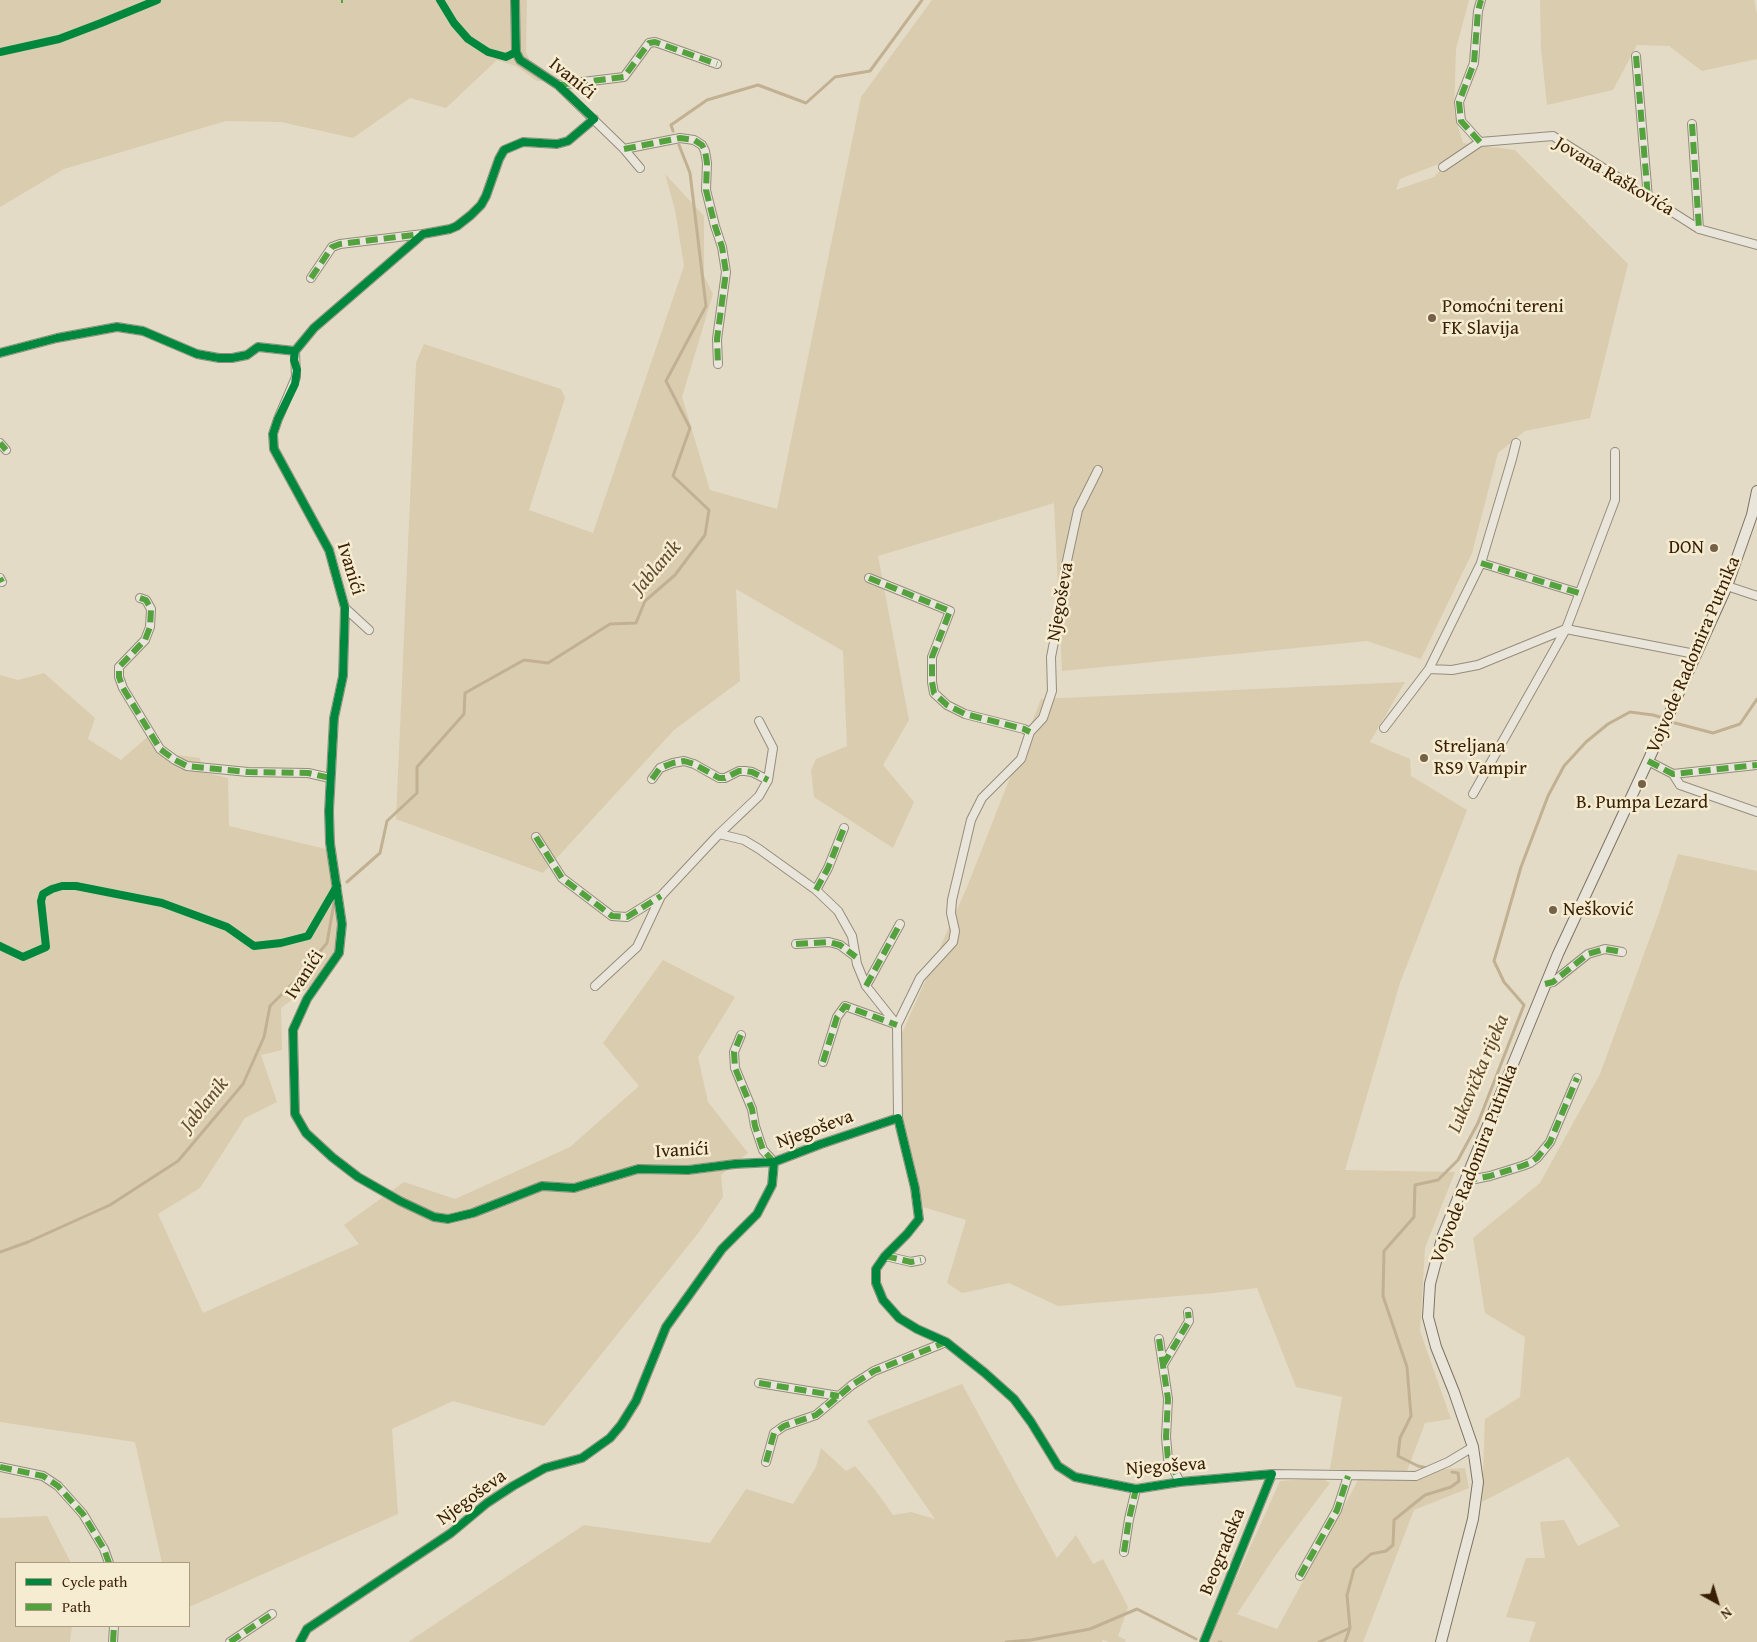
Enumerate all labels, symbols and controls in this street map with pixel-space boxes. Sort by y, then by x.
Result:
street label: Ivanići [544,53,600,105]
street label: Jovana Raškovića [1550,132,1678,222]
place label: Pomoćni tereni FK Slavija [1442,296,1564,340]
marker: Pomoćni tereni FK Slavija [1426,312,1438,324]
water label: Jablanik [627,536,687,600]
place label: DON [1668,537,1704,559]
street label: Ivanići [331,540,369,598]
marker: DON [1708,542,1720,554]
street label: Vojvode Radomira Putnika [1642,553,1746,757]
street label: Njegoševa [1043,561,1079,643]
place label: Streljana RS9 Vampir [1434,736,1527,780]
marker: Streljana RS9 Vampir [1418,752,1430,764]
marker: B. Pumpa Lezard [1636,778,1648,790]
place label: B. Pumpa Lezard [1576,792,1708,814]
place label: Nešković [1563,899,1634,921]
marker: Nešković [1547,904,1559,916]
street label: Ivanići [281,946,329,1004]
water label: Lukavička rijeka [1443,1011,1515,1137]
street label: Vojvode Radomira Putnika [1426,1061,1524,1267]
water label: Jablanik [176,1073,234,1137]
street label: Njegoševa [773,1106,857,1154]
street label: Ivanići [655,1138,709,1164]
street label: Njegoševa [1125,1453,1207,1481]
street label: Njegoševa [433,1465,511,1531]
street label: Beogradska [1195,1505,1251,1599]
legend [15,1562,190,1627]
text: Cycle path [62,1571,128,1592]
north arrow [1692,1577,1742,1627]
text: Path [62,1596,91,1617]
text: N [1717,1603,1736,1624]

